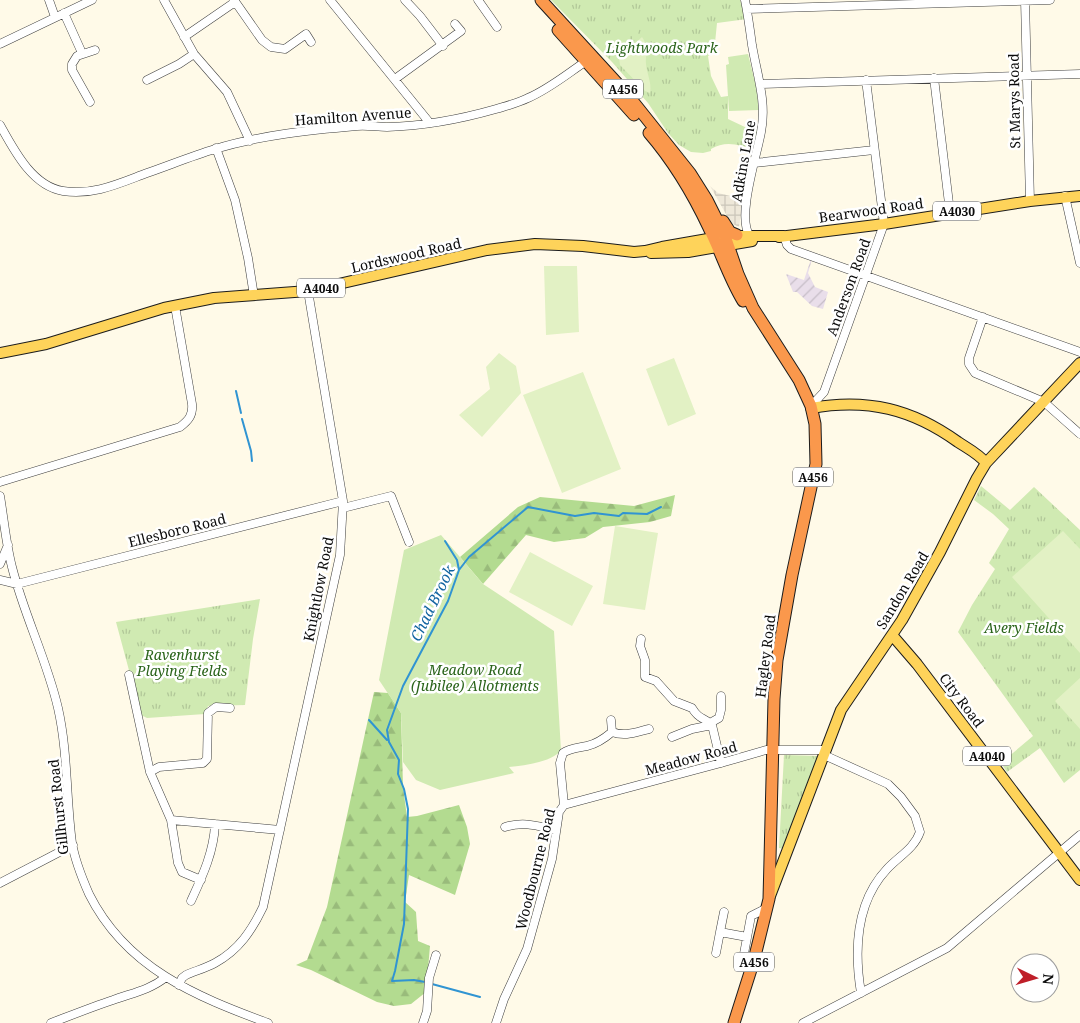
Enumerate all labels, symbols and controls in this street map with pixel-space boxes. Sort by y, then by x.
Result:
park label: Lightwoods Park [605,38,719,57]
street label: St Marys Road [1004,53,1024,149]
road number: A456 [603,80,643,98]
street label: Hamilton Avenue [294,102,412,130]
street label: Adkins Lane [726,118,760,204]
street label: Bearwood Road [818,193,925,227]
road number: A4030 [933,202,981,220]
street label: Lordswood Road [349,233,463,277]
street label: Anderson Road [822,235,875,338]
road number: A4040 [297,278,345,298]
road number: A456 [793,468,833,487]
street label: Ellesboro Road [126,509,228,551]
street label: Knightlow Road [299,535,338,643]
street label: Sandon Road [871,547,933,632]
water label: Chad Brook [405,561,459,644]
street label: Hagley Road [750,613,780,699]
park label: Avery Fields [983,618,1064,637]
park label: Ravenhurst Playing Fields [136,645,228,680]
park label: Meadow Road (Jubilee) Allotments [411,660,539,695]
street label: City Road [935,669,989,731]
street label: Meadow Road [643,736,740,779]
road number: A4040 [963,746,1011,766]
street label: Gillhurst Road [43,758,72,856]
street label: Woodbourne Road [511,806,559,932]
road number: A456 [734,952,774,972]
north arrow [1010,953,1060,1003]
text: N [1039,973,1058,986]

